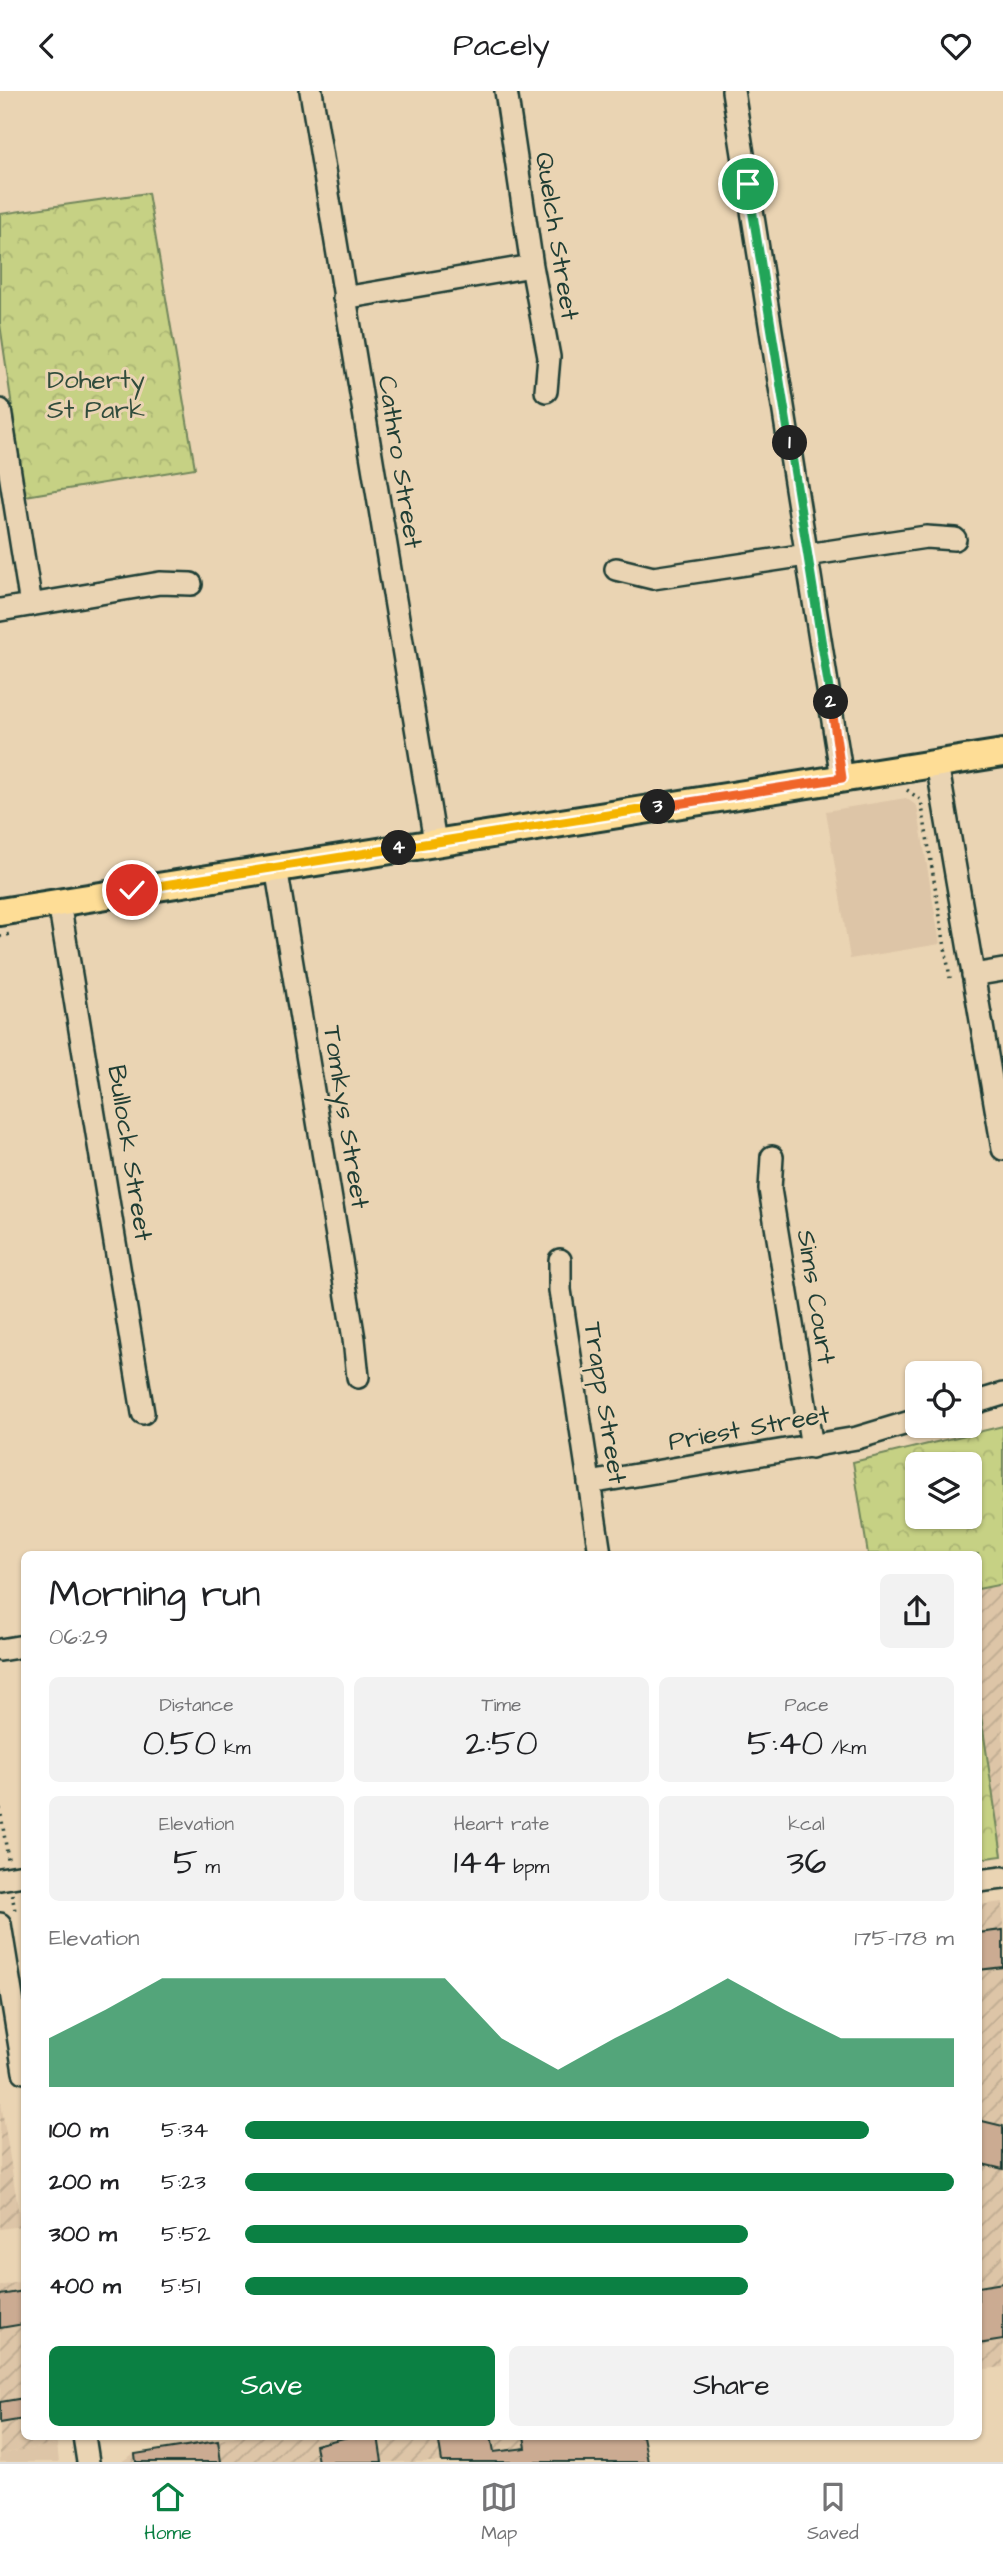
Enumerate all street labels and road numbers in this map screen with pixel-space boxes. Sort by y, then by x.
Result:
street label: Quelch Street [526,149,588,323]
street label: Cathro Street [369,373,432,552]
street label: Tomkys Street [312,1023,378,1212]
street label: Bullock Street [98,1063,162,1244]
street label: Sims Court [788,1227,844,1367]
street label: Trapp Street [574,1320,636,1487]
street label: Priest Street [666,1396,833,1460]

